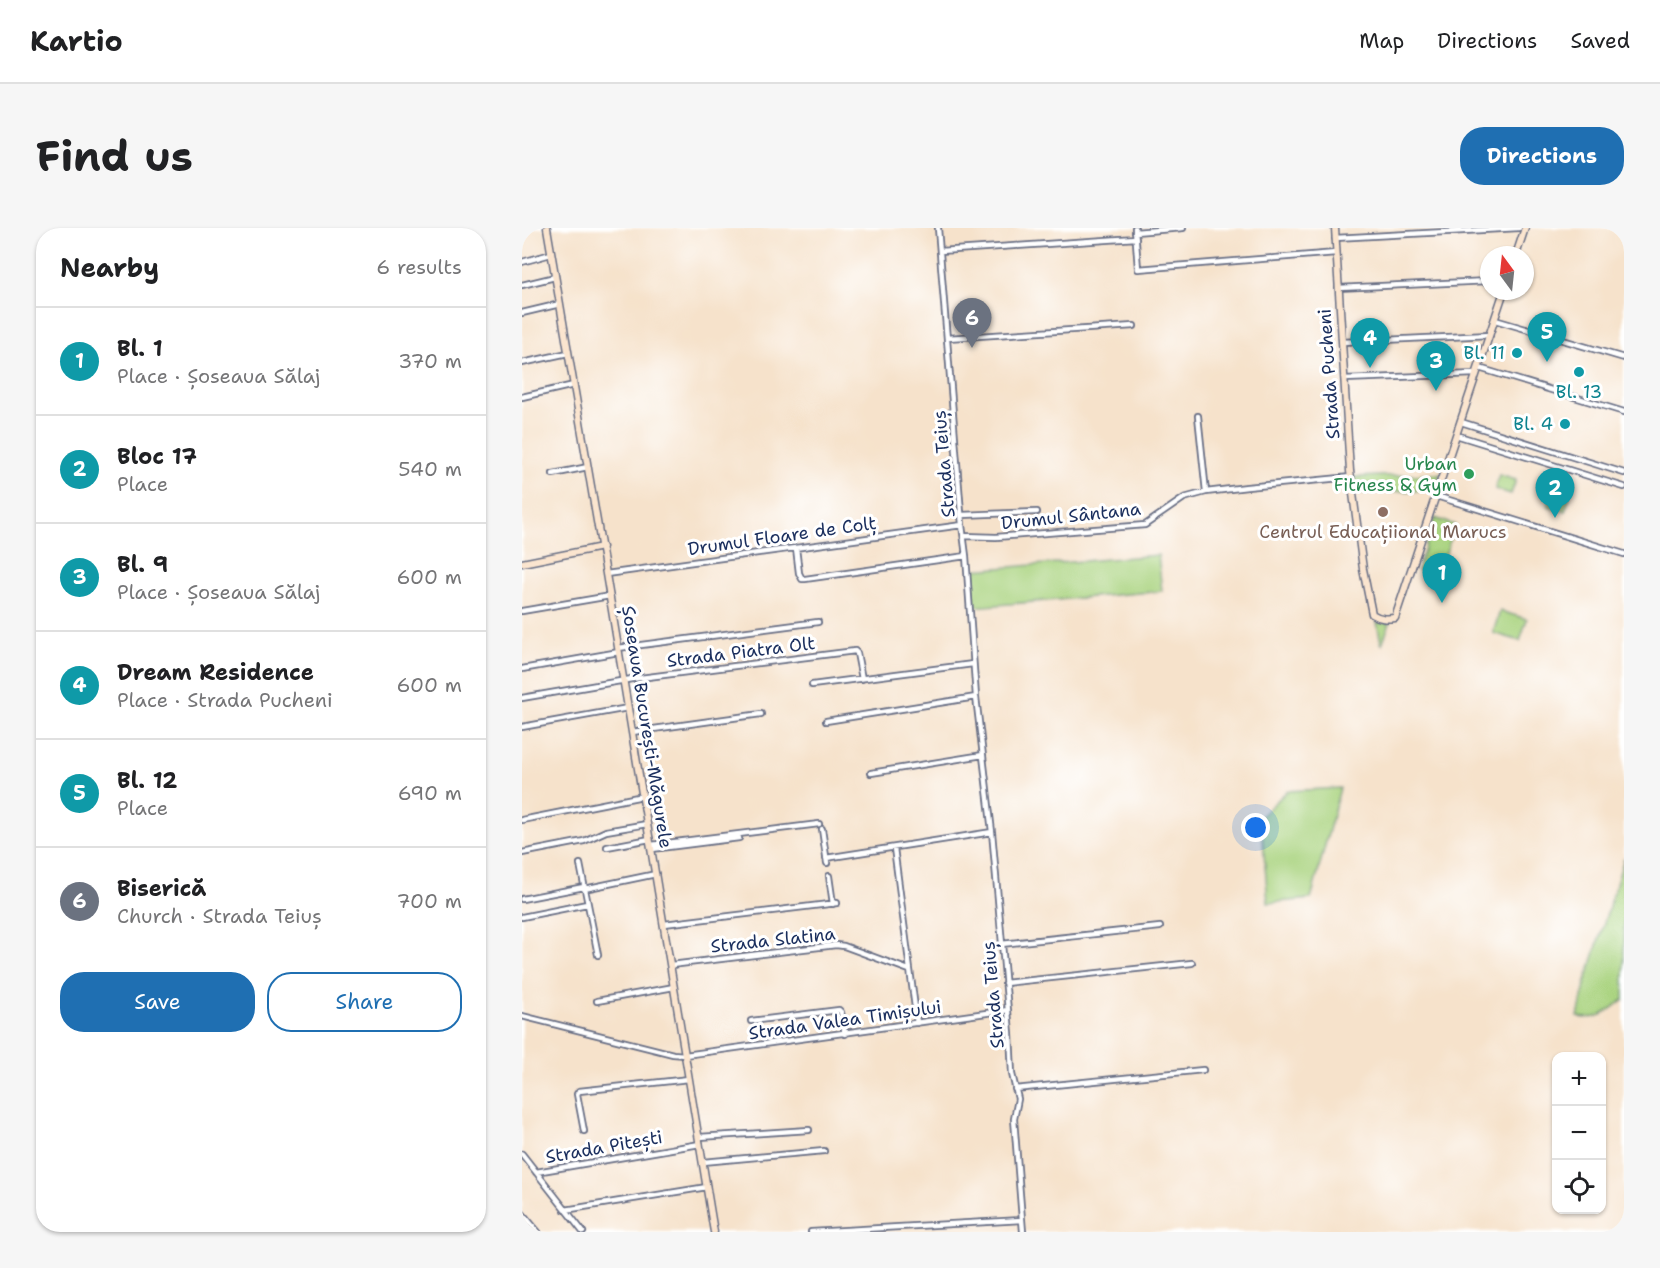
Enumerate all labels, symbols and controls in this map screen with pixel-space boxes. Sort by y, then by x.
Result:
text: Kartio [30,22,123,60]
text: Map [1359,27,1404,55]
text: Directions [1437,27,1537,55]
text: Saved [1570,27,1630,55]
button: Directions [1460,127,1624,185]
text: Find us [36,128,193,184]
north arrow [1480,246,1534,300]
text: Nearby [60,250,159,285]
text: 6 results [376,254,462,280]
pin: 6 [952,298,992,348]
street label: Strada Pucheni [1312,308,1346,440]
pin: 5 [1528,312,1566,362]
pin: 4 [1350,318,1390,368]
text: Bl. 1 [117,334,163,363]
place label: Bl. 11 [1463,341,1505,365]
pin: 3 [1416,342,1456,391]
marker: Bl. 11 [1510,346,1524,360]
text: 1 [75,348,84,374]
text: 370 m [398,348,462,374]
text: Place · Șoseaua Sălaj [117,363,320,389]
marker: Bl. 13 [1572,365,1586,379]
place label: Bl. 13 [1556,380,1602,404]
street label: Strada Teiuș [927,409,961,519]
place label: Bl. 4 [1513,412,1553,436]
marker: Bl. 4 [1558,417,1572,431]
text: Bloc 17 [117,442,197,471]
place label: Urban Fitness & Gym [1333,452,1457,497]
text: 2 [73,456,87,482]
text: 540 m [398,456,462,482]
marker: Urban Fitness & Gym [1462,467,1476,481]
pin: 2 [1536,468,1574,518]
text: Place [117,471,168,497]
street label: Drumul Sântana [1000,497,1142,535]
marker: Centrul Educațiional Marucs [1376,505,1390,519]
street label: Drumul Floare de Colț [686,511,878,561]
place label: Centrul Educațiional Marucs [1259,520,1507,544]
text: Bl. 9 [117,550,168,579]
pin: 1 [1422,554,1462,603]
text: 3 [73,564,87,590]
text: 600 m [397,564,462,590]
text: Place · Șoseaua Sălaj [117,579,320,605]
street label: Șoseaua București-Măgurele [616,604,678,850]
street label: Strada Piatra Olt [665,631,817,673]
text: Dream Residence [117,658,314,687]
text: 4 [73,672,87,698]
text: 600 m [397,672,462,698]
text: Place · Strada Pucheni [117,687,333,713]
text: Bl. 12 [117,766,177,795]
text: 5 [73,780,86,806]
text: 690 m [398,780,462,806]
text: Place [117,795,168,821]
your location [1241,813,1270,842]
text: Biserică [117,874,206,903]
text: 6 [73,888,87,914]
text: 700 m [397,888,462,914]
text: Church · Strada Teiuș [117,903,322,929]
street label: Strada Slatina [709,922,837,958]
street label: Strada Teiuș [976,940,1010,1050]
button: Save [60,972,255,1032]
button: Share [267,972,462,1032]
street label: Strada Valea Timișului [747,995,943,1045]
map controls [1552,1052,1606,1214]
button: + [1552,1052,1606,1106]
button: − [1552,1106,1606,1160]
street label: Strada Pitești [544,1125,664,1169]
button: locate [1552,1160,1606,1214]

